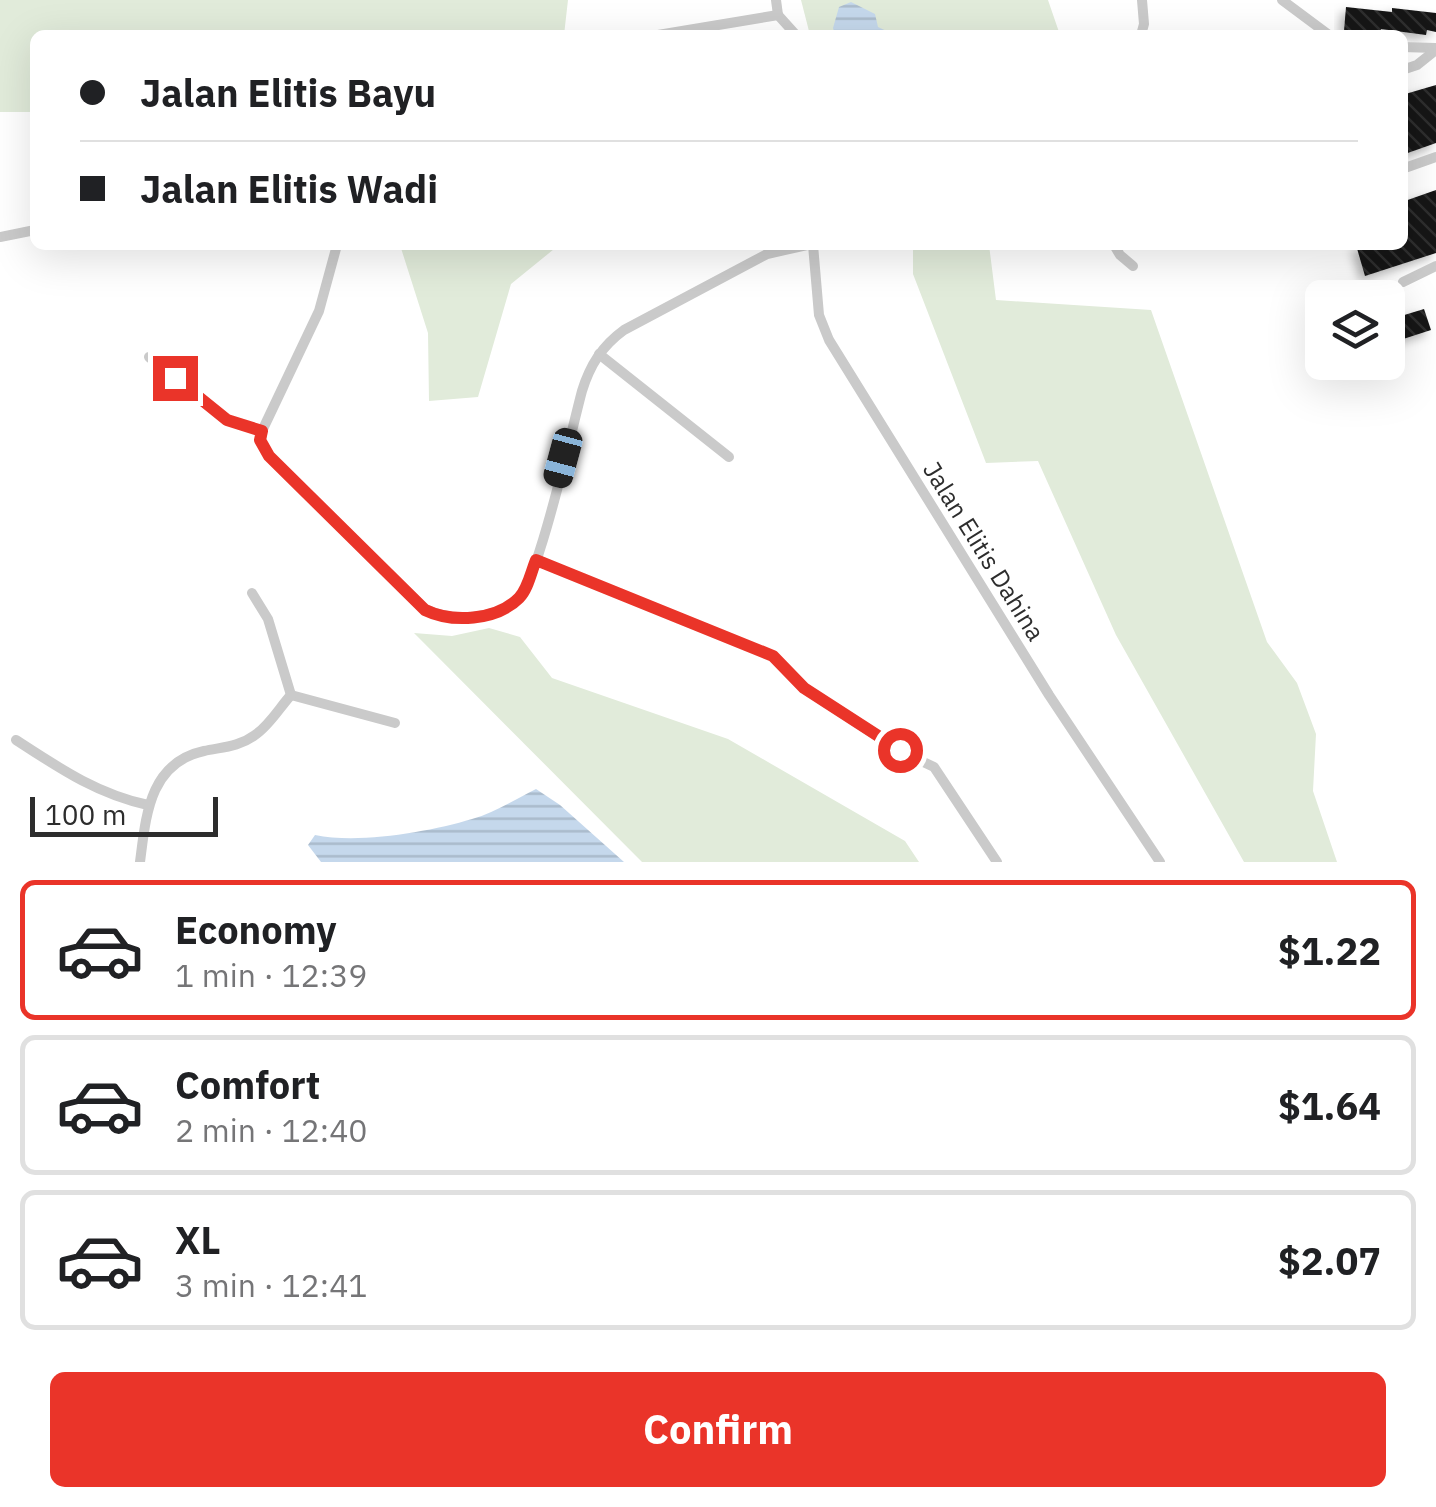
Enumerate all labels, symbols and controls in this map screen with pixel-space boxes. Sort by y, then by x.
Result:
text: Jalan Elitis Bayu [140,68,436,117]
text: Jalan Elitis Wadi [140,164,438,213]
map controls [1305,280,1405,380]
button: layers [1305,280,1405,380]
route end [153,356,198,401]
car [541,425,585,491]
street label: Jalan Elitis Dahina [916,455,1053,646]
route start [878,728,923,773]
scale bar [30,792,218,836]
text: 100 m [45,796,126,833]
icon: car [55,905,145,995]
text: Economy [175,905,337,954]
text: $1.22 [1278,926,1381,975]
text: 1 min · 12:39 [175,954,368,996]
icon: car [55,1060,145,1150]
text: Comfort [175,1060,320,1109]
text: $1.64 [1278,1081,1381,1130]
text: 2 min · 12:40 [175,1109,368,1151]
icon: car [55,1215,145,1305]
text: XL [175,1215,221,1264]
text: $2.07 [1278,1236,1381,1285]
text: 3 min · 12:41 [175,1264,368,1306]
button: Confirm [50,1372,1386,1487]

